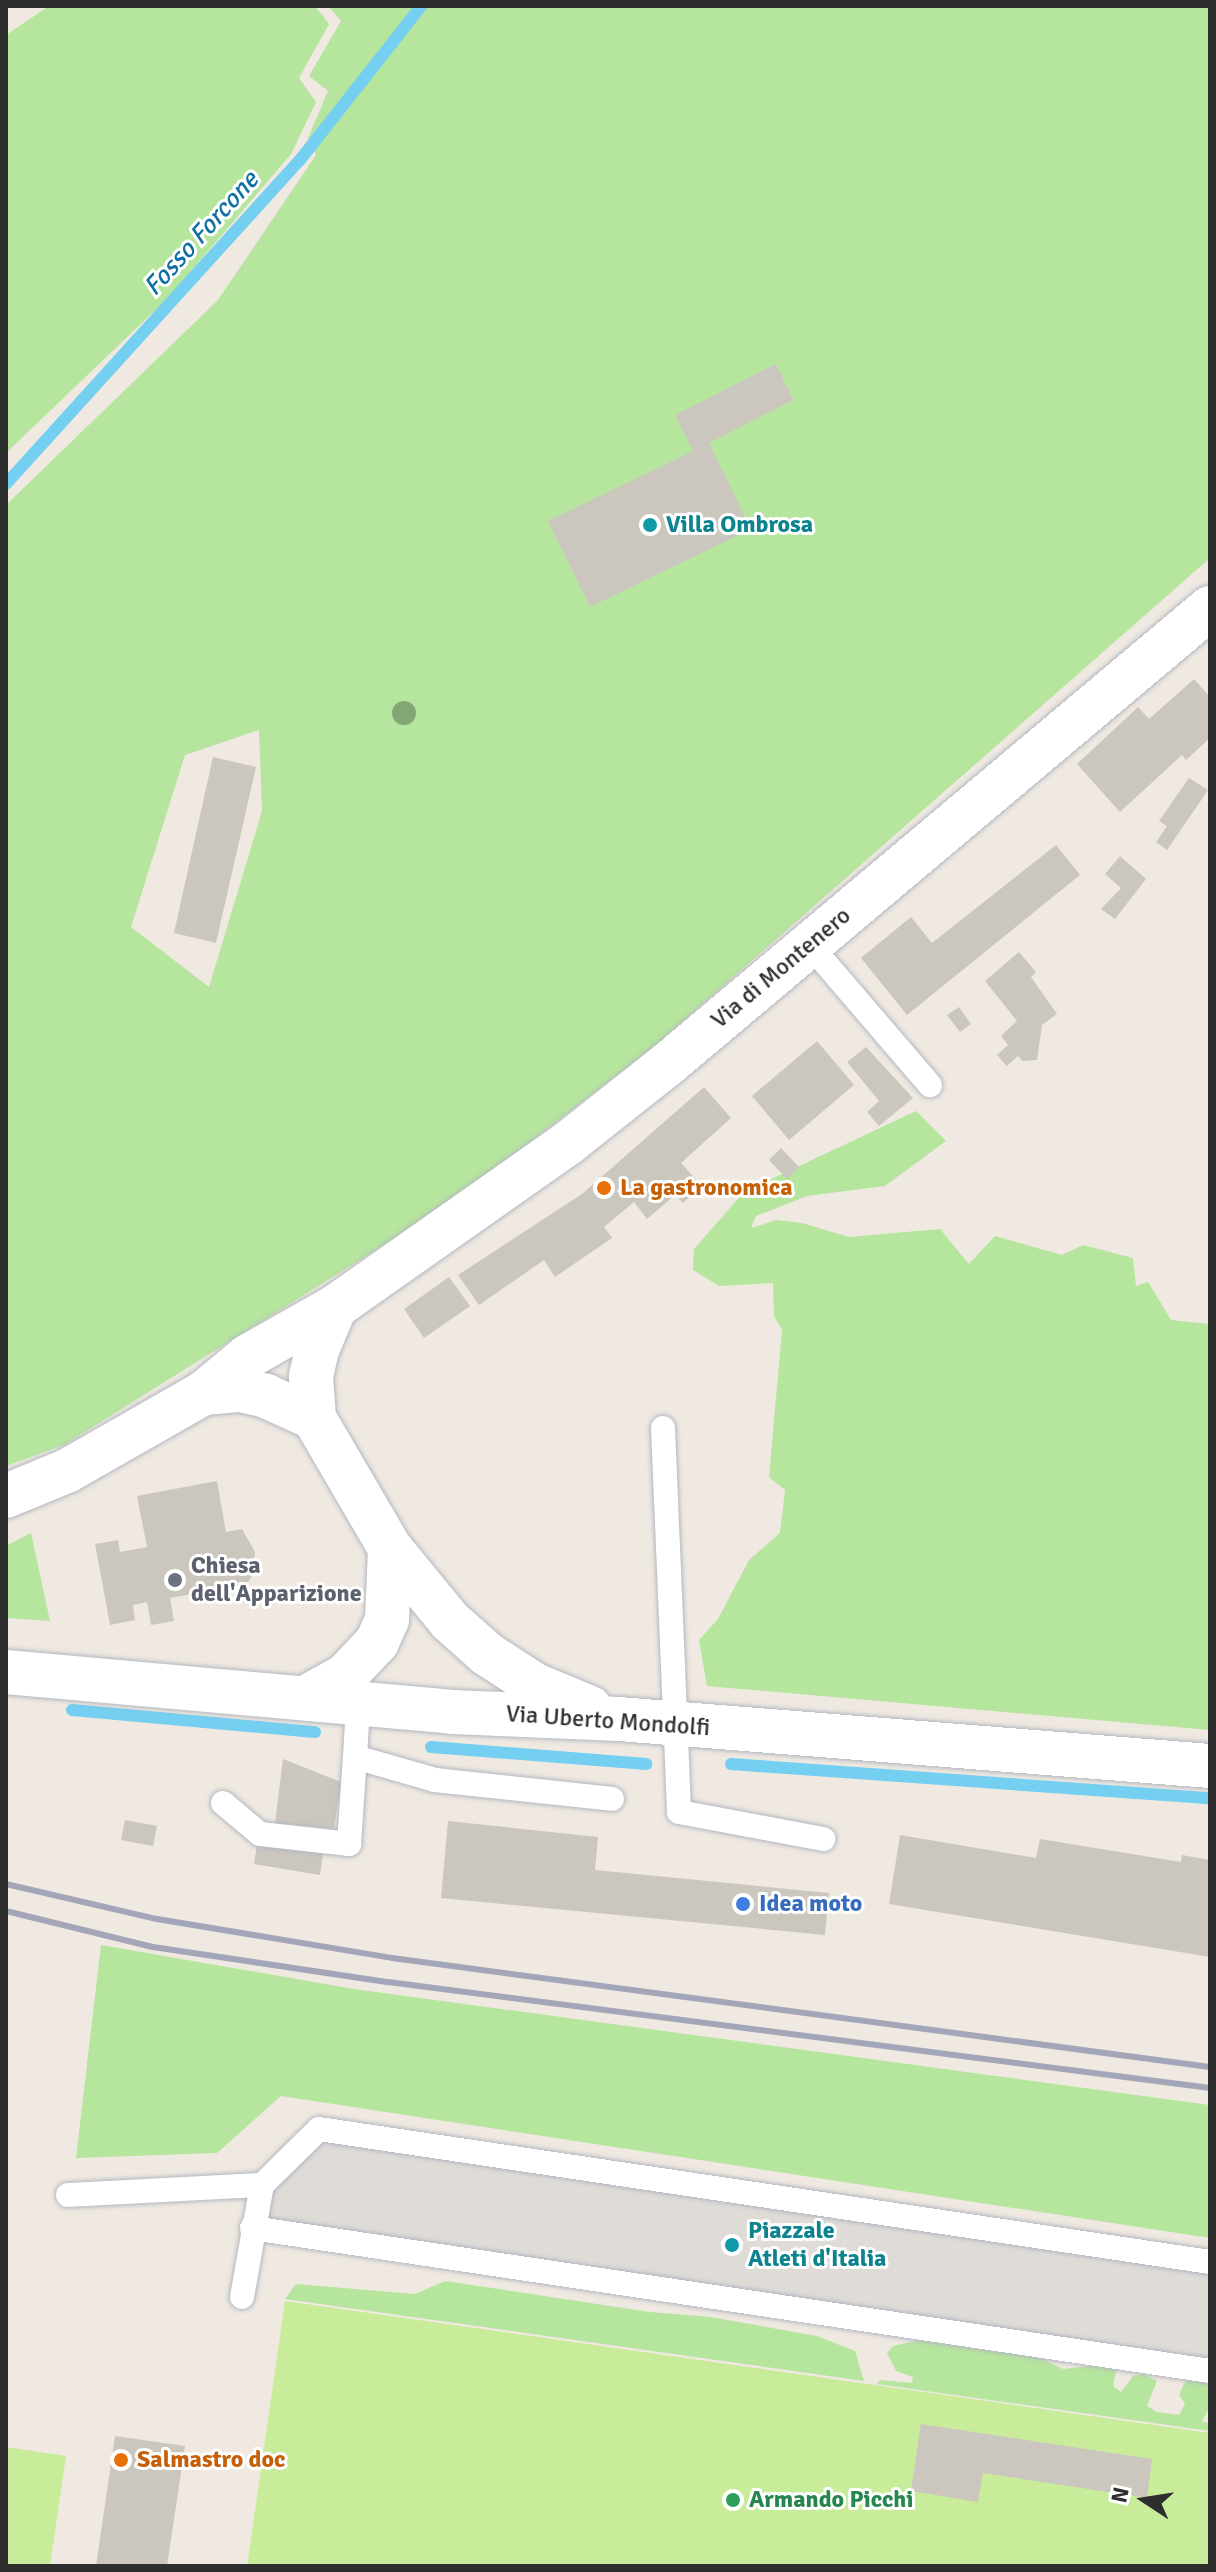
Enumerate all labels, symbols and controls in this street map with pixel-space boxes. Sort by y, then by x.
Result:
water label: Fosso Forcone [138,165,266,303]
place label: Villa Ombrosa [666,511,813,539]
marker: Villa Ombrosa [641,516,659,534]
street label: Via di Montenero [705,901,857,1035]
place label: La gastronomica [620,1174,793,1202]
marker: La gastronomica [595,1179,613,1197]
place label: Chiesa dell'Apparizione [191,1552,362,1608]
marker: Chiesa dell'Apparizione [166,1571,184,1589]
street label: Via Uberto Mondolfi [505,1699,711,1743]
place label: Idea moto [759,1890,862,1918]
marker: Idea moto [734,1895,752,1913]
place label: Piazzale Atleti d'Italia [748,2217,886,2273]
marker: Piazzale Atleti d'Italia [723,2236,741,2254]
place label: Salmastro doc [137,2446,285,2474]
marker: Salmastro doc [112,2451,130,2469]
north arrow [1104,2460,1184,2540]
text: N [1105,2485,1135,2505]
place label: Armando Picchi [749,2486,913,2514]
marker: Armando Picchi [724,2491,742,2509]

